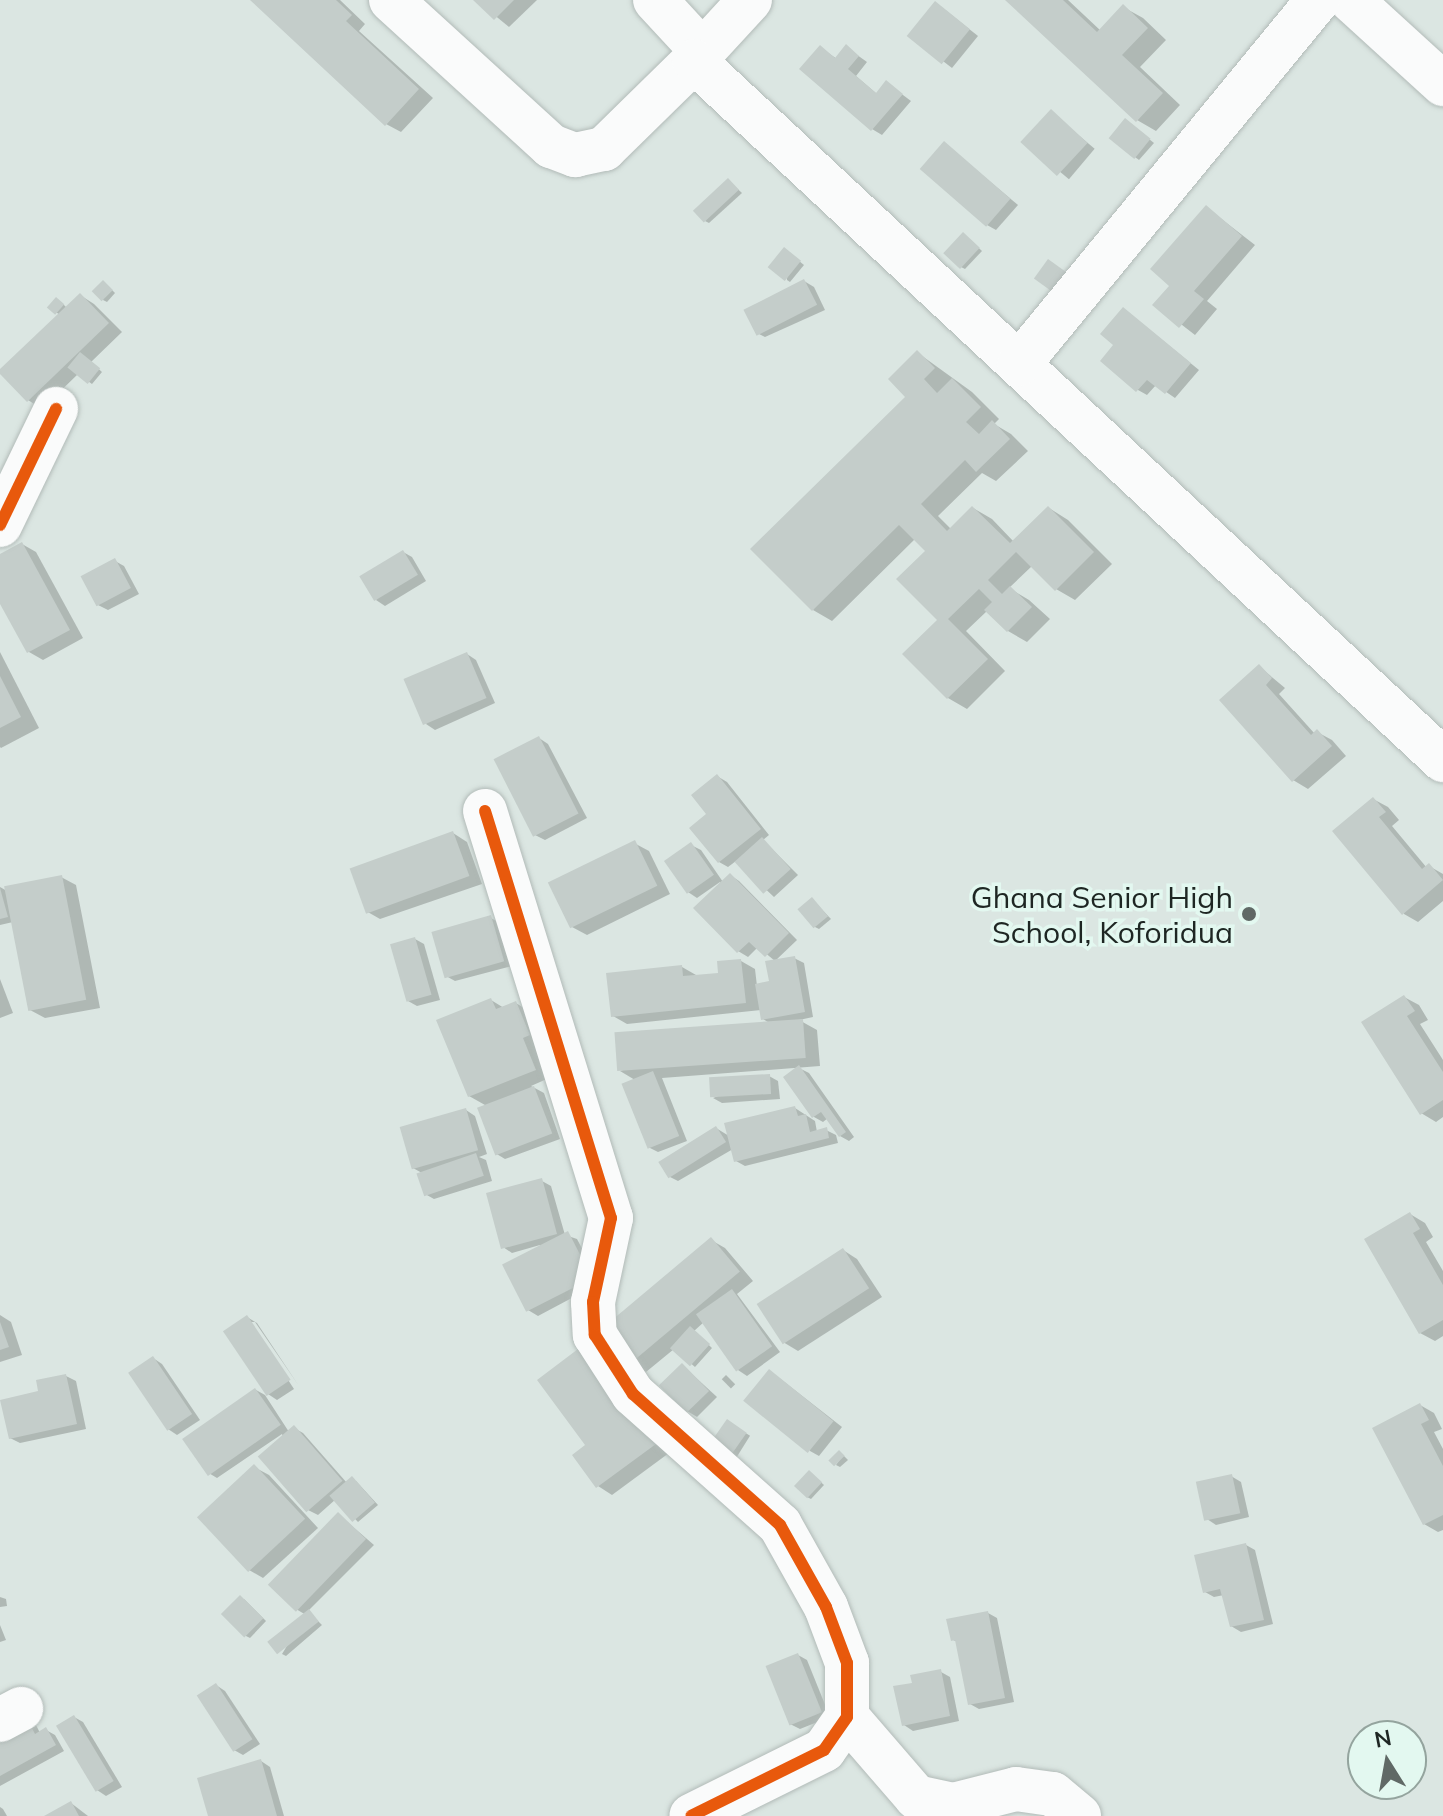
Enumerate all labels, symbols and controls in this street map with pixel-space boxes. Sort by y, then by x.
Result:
place label: Ghana Senior High School, Koforidua [971,879,1233,950]
marker: Ghana Senior High School, Koforidua [1240,905,1258,923]
north arrow [1347,1720,1427,1800]
text: N [1372,1723,1394,1754]

